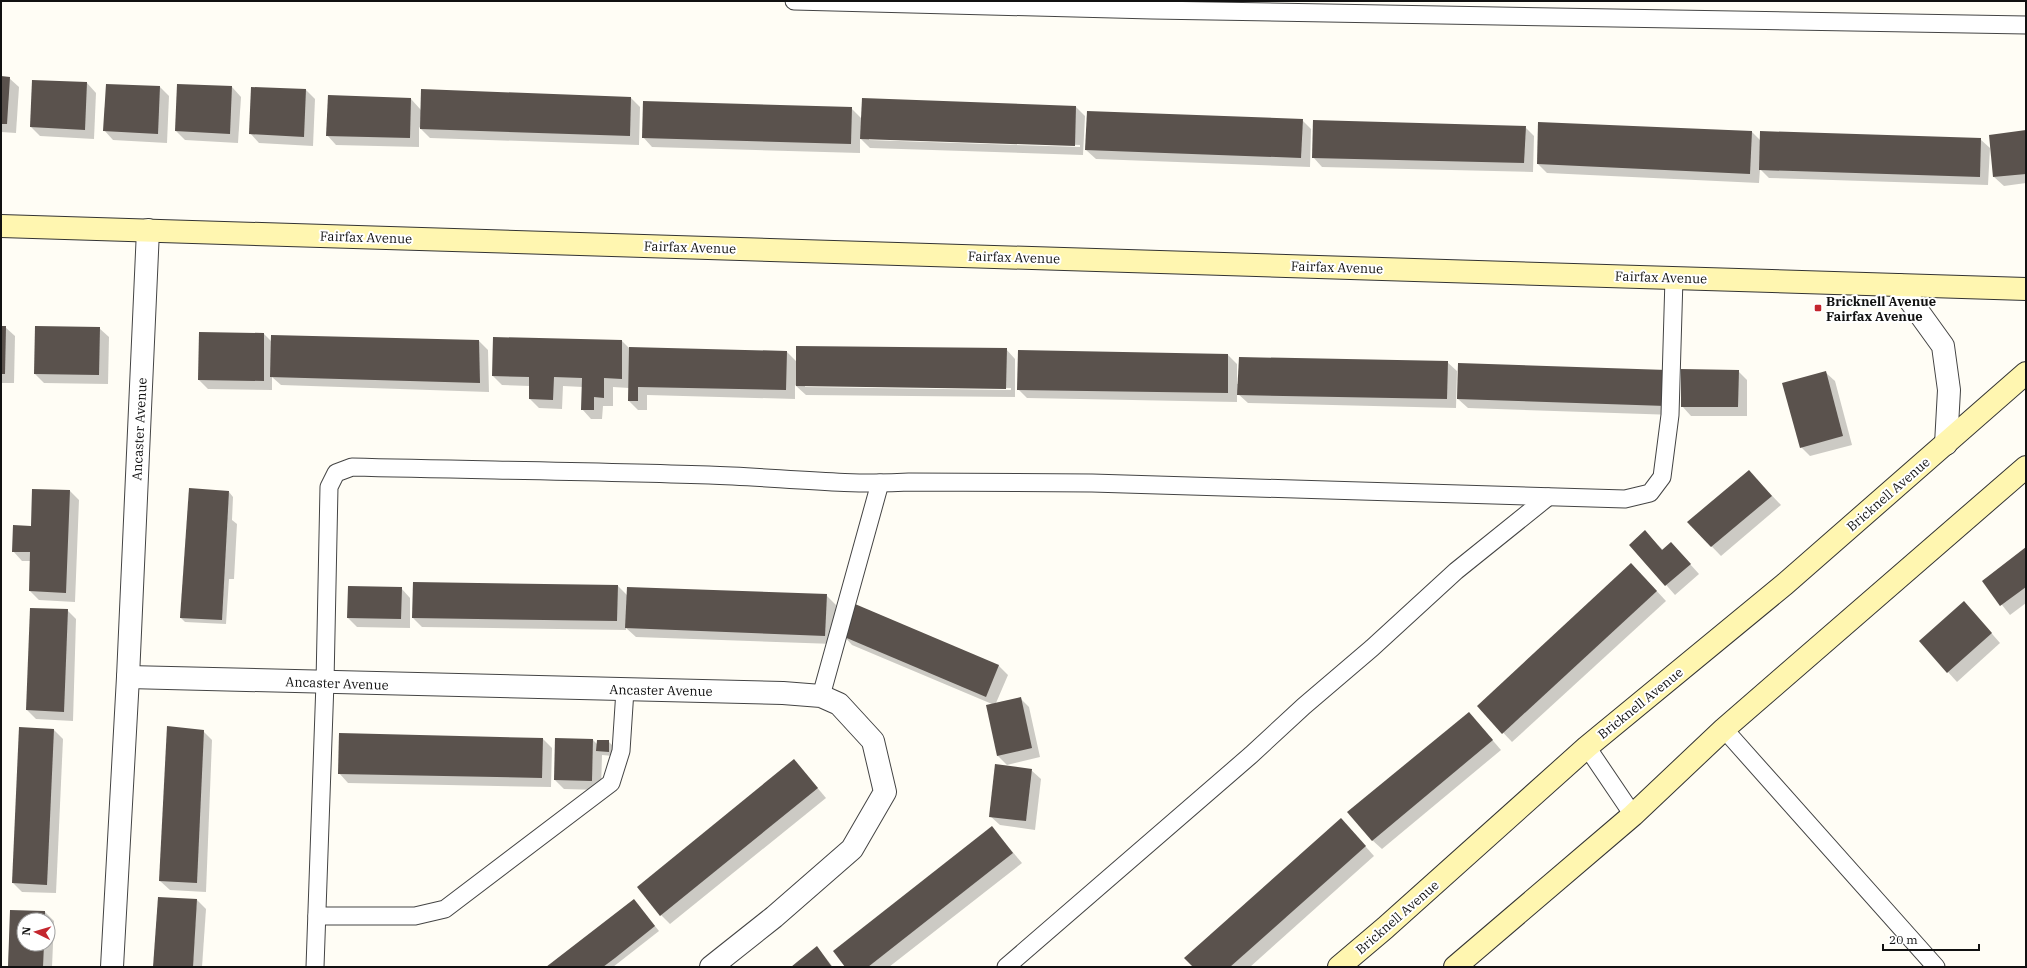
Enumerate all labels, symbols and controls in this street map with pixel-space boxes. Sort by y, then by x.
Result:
street label: Fairfax Avenue [320,227,412,248]
street label: Fairfax Avenue [644,237,736,258]
street label: Fairfax Avenue [968,247,1060,268]
street label: Fairfax Avenue [1291,257,1383,278]
street label: Fairfax Avenue [1615,267,1707,288]
place label: Bricknell Avenue Fairfax Avenue [1826,293,1936,325]
marker: Bricknell Avenue Fairfax Avenue [1813,303,1823,313]
street label: Ancaster Avenue [128,377,151,481]
street label: Bricknell Avenue [1843,454,1933,535]
street label: Bricknell Avenue [1594,664,1686,743]
street label: Ancaster Avenue [285,673,389,694]
street label: Ancaster Avenue [609,681,713,700]
street label: Bricknell Avenue [1352,877,1442,958]
north arrow [16,912,56,952]
text: N [19,926,33,936]
scale bar [1883,926,1979,952]
text: 20 m [1889,932,1918,947]

